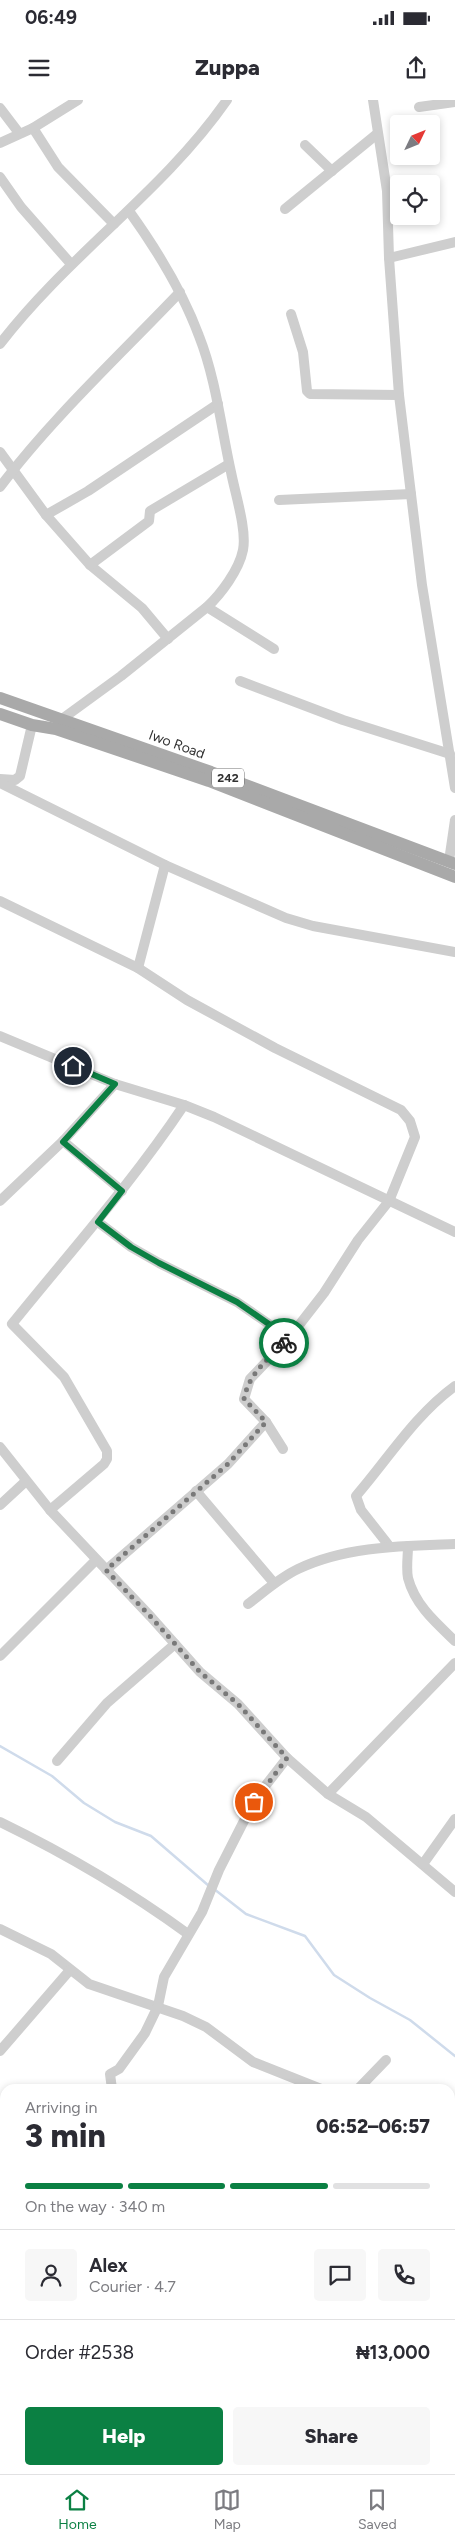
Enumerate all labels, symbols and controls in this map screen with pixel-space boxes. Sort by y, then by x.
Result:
text: 06:49 [25,6,77,29]
icon: menu [25,54,53,82]
text: Zuppa [195,54,260,81]
icon: share [402,54,430,82]
north arrow [390,115,440,165]
map controls [390,115,440,225]
button: locate [390,175,440,225]
street label: Iwo Road [146,726,207,762]
road number: 242 [212,768,244,788]
pin [52,1045,94,1087]
icon: home [59,1052,87,1080]
courier [259,1318,309,1368]
icon: bike [270,1329,298,1357]
pin [233,1781,275,1823]
icon: bag [240,1788,268,1816]
text: Arriving in [25,2098,97,2117]
text: 06:52–06:57 [316,2115,430,2138]
text: 3 min [25,2117,106,2155]
text: On the way · 340 m [25,2197,165,2216]
button: person [25,2249,77,2301]
button: chat [314,2249,366,2301]
button: phone [378,2249,430,2301]
text: Alex [89,2254,128,2277]
text: Courier · 4.7 [89,2277,176,2296]
text: Order #2538 [25,2341,134,2364]
text: ₦13,000 [356,2341,430,2364]
button: Help [25,2407,223,2465]
button: Share [233,2407,430,2465]
tab: Home [58,2486,97,2533]
tab: Map [213,2486,241,2533]
tab: Saved [358,2486,397,2533]

